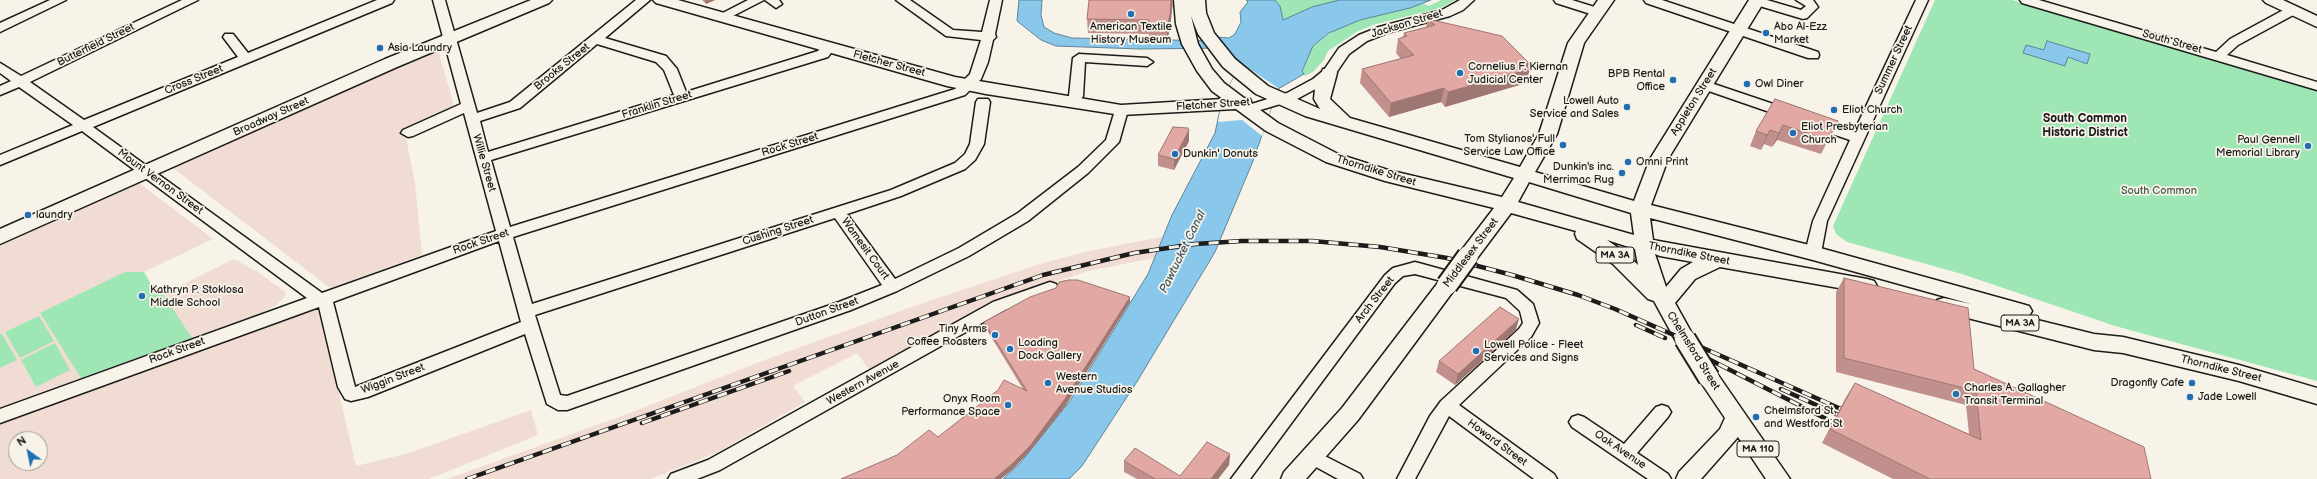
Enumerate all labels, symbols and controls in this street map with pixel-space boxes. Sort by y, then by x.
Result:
street label: Jackson Street [1370,7,1444,41]
marker: American Textile History Museum [1126,9,1136,19]
place label: American Textile History Museum [1090,20,1172,46]
place label: Abo Al-Ezz Market [1774,20,1827,46]
street label: Butterfield Street [55,21,137,69]
street label: Summer Street [1872,23,1916,97]
street label: South Street [2141,27,2203,57]
marker: Abo Al-Ezz Market [1761,28,1771,38]
place label: Asia Laundry [388,41,452,55]
street label: Brooks Street [532,41,592,93]
marker: Asia Laundry [375,43,385,53]
street label: Fletcher Street [852,48,926,80]
place label: Cornelius F. Kiernan Judicial Center [1468,60,1568,86]
street label: Cross Street [163,62,225,98]
street label: Appleton Street [1668,66,1720,138]
place label: BPB Rental Office [1608,67,1665,93]
marker: Cornelius F. Kiernan Judicial Center [1455,68,1465,78]
marker: BPB Rental Office [1668,75,1678,85]
place label: Owl Diner [1755,77,1803,91]
marker: Owl Diner [1742,79,1752,89]
street label: Franklin Street [620,88,694,122]
street label: Broadway Street [231,94,311,140]
place label: Lowell Auto Service and Sales [1530,94,1619,120]
street label: Fletcher Street [1176,96,1250,114]
marker: Lowell Auto Service and Sales [1622,102,1632,112]
place label: Eliot Church [1842,103,1902,117]
marker: Eliot Church [1829,105,1839,115]
district label: South Common Historic District [2042,112,2128,140]
place label: Eliot Presbyterian Church [1801,120,1888,146]
marker: Eliot Presbyterian Church [1788,128,1798,138]
street label: Rock Street [760,130,820,160]
place label: Tom Stylianos' Full Service Law Office [1463,132,1555,158]
street label: Willie Street [469,133,499,193]
place label: Paul Gennell Memorial Library [2216,133,2300,159]
marker: Tom Stylianos' Full Service Law Office [1558,140,1568,150]
marker: Paul Gennell Memorial Library [2303,141,2313,151]
street label: Mount Vernon Street [115,147,205,217]
place label: Dunkin' Donuts [1183,147,1258,161]
marker: Dunkin' Donuts [1170,149,1180,159]
street label: Thorndike Street [1335,153,1417,189]
place label: Omni Print [1636,155,1688,169]
marker: Omni Print [1623,157,1633,167]
place label: Dunkin's inc. Merrimac Rug [1543,160,1614,186]
marker: Dunkin's inc. Merrimac Rug [1617,168,1627,178]
park label: South Common [2121,184,2197,198]
place label: laundry [36,208,73,222]
water label: Pawtucket Canal [1157,208,1209,296]
marker: laundry [23,210,33,220]
street label: Cushing Street [741,213,815,249]
street label: Wamesit Court [838,216,892,282]
street label: Middlesex Street [1441,216,1501,290]
street label: Rock Street [451,226,511,258]
street label: Thorndike Street [1647,240,1731,268]
road number: MA 3A [1596,247,1634,263]
street label: Arch Street [1353,274,1397,326]
place label: Kathryn P. Stoklosa Middle School [150,283,244,309]
marker: Kathryn P. Stoklosa Middle School [137,291,147,301]
street label: Dutton Street [794,294,860,330]
street label: Chelmsford Street [1664,309,1722,393]
road number: MA 3A [2001,315,2039,331]
place label: Tiny Arms Coffee Roasters [907,322,987,348]
marker: Tiny Arms Coffee Roasters [990,330,1000,340]
street label: Rock Street [147,335,207,367]
place label: Loading Dock Gallery [1018,336,1082,362]
place label: Lowell Police - Fleet Services and Signs [1484,338,1583,364]
marker: Loading Dock Gallery [1005,344,1015,354]
marker: Lowell Police - Fleet Services and Signs [1471,346,1481,356]
street label: Thorndike Street [2179,353,2263,385]
street label: Western Avenue [824,358,902,408]
street label: Wiggin Street [359,361,427,397]
place label: Western Avenue Studios [1056,370,1133,396]
place label: Dragonfly Cafe [2111,376,2184,390]
marker: Western Avenue Studios [1043,378,1053,388]
marker: Dragonfly Cafe [2187,378,2197,388]
place label: Charles A. Gallagher Transit Terminal [1964,381,2066,407]
marker: Charles A. Gallagher Transit Terminal [1951,389,1961,399]
place label: Jade Lowell [2198,390,2256,404]
place label: Onyx Room Performance Space [901,392,1000,418]
marker: Jade Lowell [2185,392,2195,402]
marker: Onyx Room Performance Space [1003,400,1013,410]
place label: Chelmsford St and Westford St [1764,404,1843,430]
marker: Chelmsford St and Westford St [1751,412,1761,422]
street label: Howard Street [1464,417,1530,469]
street label: Oak Avenue [1592,428,1648,472]
north arrow [8,431,48,471]
text: N [15,434,29,449]
road number: MA 110 [1737,441,1779,457]

